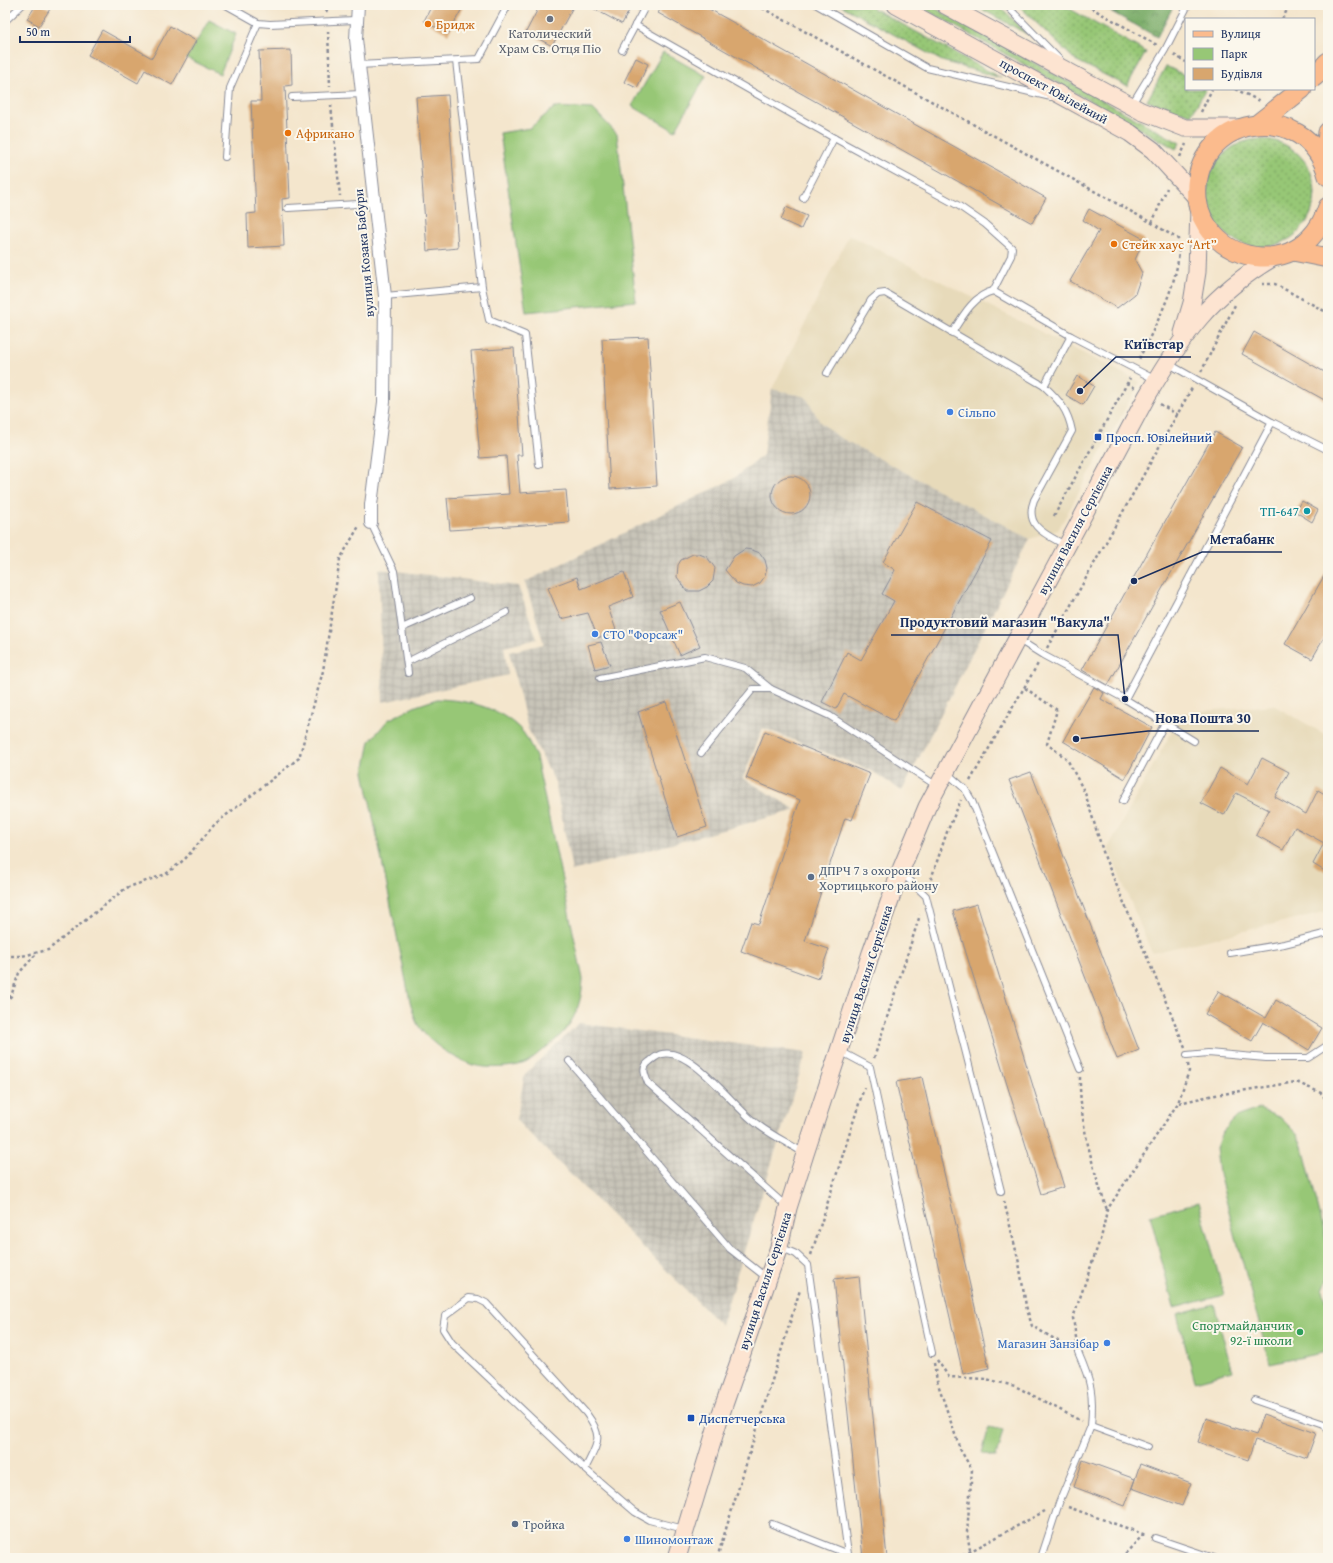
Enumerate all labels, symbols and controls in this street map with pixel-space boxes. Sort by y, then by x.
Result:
marker: Католический Храм Св. Отця Піо [545,14,555,24]
place label: Бридж [436,15,475,34]
scale bar [20,18,130,44]
legend [1185,18,1315,90]
marker: Бридж [423,19,433,29]
text: 50 m [26,23,50,40]
place label: Католический Храм Св. Отця Піо [499,24,602,58]
text: Вулиця [1221,25,1261,42]
text: Парк [1221,45,1248,62]
street label: проспект Ювілейний [996,53,1112,129]
text: Будівля [1221,65,1262,82]
place label: Африкано [296,124,355,143]
marker: Африкано [283,128,293,138]
street label: вулиця Козака Бабури [349,188,379,318]
place label: Стейк хаус “Art” [1122,235,1217,254]
marker: Стейк хаус “Art” [1109,239,1119,249]
callout: Київстар [1116,331,1191,357]
text: Київстар [1124,334,1184,354]
place label: Сільпо [958,403,996,422]
marker: Сільпо [945,407,955,417]
place label: Просп. Ювілейний [1106,428,1213,447]
marker: Просп. Ювілейний [1093,432,1103,442]
street label: вулиця Василя Сергієнка [1033,461,1118,598]
place label: ТП-647 [1260,502,1299,521]
marker: ТП-647 [1302,506,1312,516]
callout: Метабанк [1202,526,1282,552]
text: Метабанк [1210,529,1275,549]
callout: Продуктовий магазин "Вакула" [891,609,1118,635]
text: Продуктовий магазин "Вакула" [900,612,1110,632]
place label: СТО "Форсаж" [603,625,683,644]
marker: СТО "Форсаж" [590,629,600,639]
callout: Нова Пошта 30 [1148,705,1259,731]
text: Нова Пошта 30 [1155,708,1251,728]
place label: ДПРЧ 7 з охорони Хортицького району [818,861,939,895]
marker: ДПРЧ 7 з охорони Хортицького району [806,872,816,882]
street label: вулиця Василя Сергієнка [835,902,898,1045]
street label: вулиця Василя Сергієнка [734,1209,797,1352]
place label: Спортмайданчик 92-ї школи [1192,1316,1292,1350]
marker: Спортмайданчик 92-ї школи [1295,1327,1305,1337]
place label: Магазин Занзібар [998,1334,1099,1353]
marker: Магазин Занзібар [1102,1338,1112,1348]
place label: Диспетчерська [698,1409,786,1428]
marker: Диспетчерська [686,1413,696,1423]
place label: Тройка [523,1515,565,1534]
marker: Тройка [510,1519,520,1529]
place label: Шиномонтаж [635,1530,714,1549]
marker: Шиномонтаж [622,1534,632,1544]

